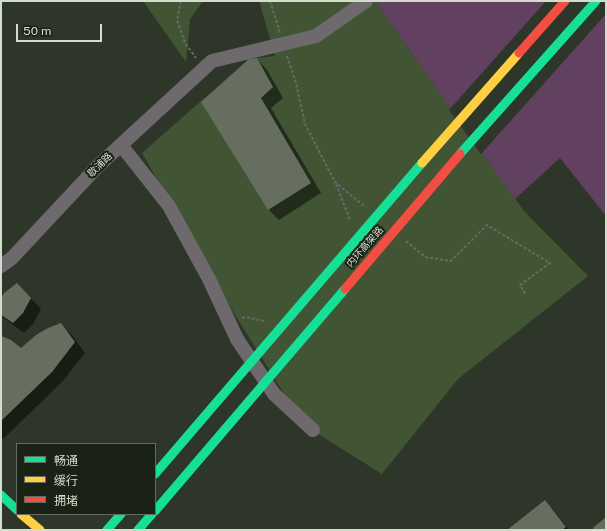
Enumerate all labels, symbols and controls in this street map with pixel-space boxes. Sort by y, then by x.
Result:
scale bar [18,16,104,42]
text: 50 m [23,24,51,38]
street label: 歇浦路 [85,150,115,180]
street label: 内环高架路 [344,224,386,270]
legend [16,443,156,515]
text: 畅通 [54,454,78,468]
text: 缓行 [54,474,78,488]
text: 拥堵 [54,494,78,508]

